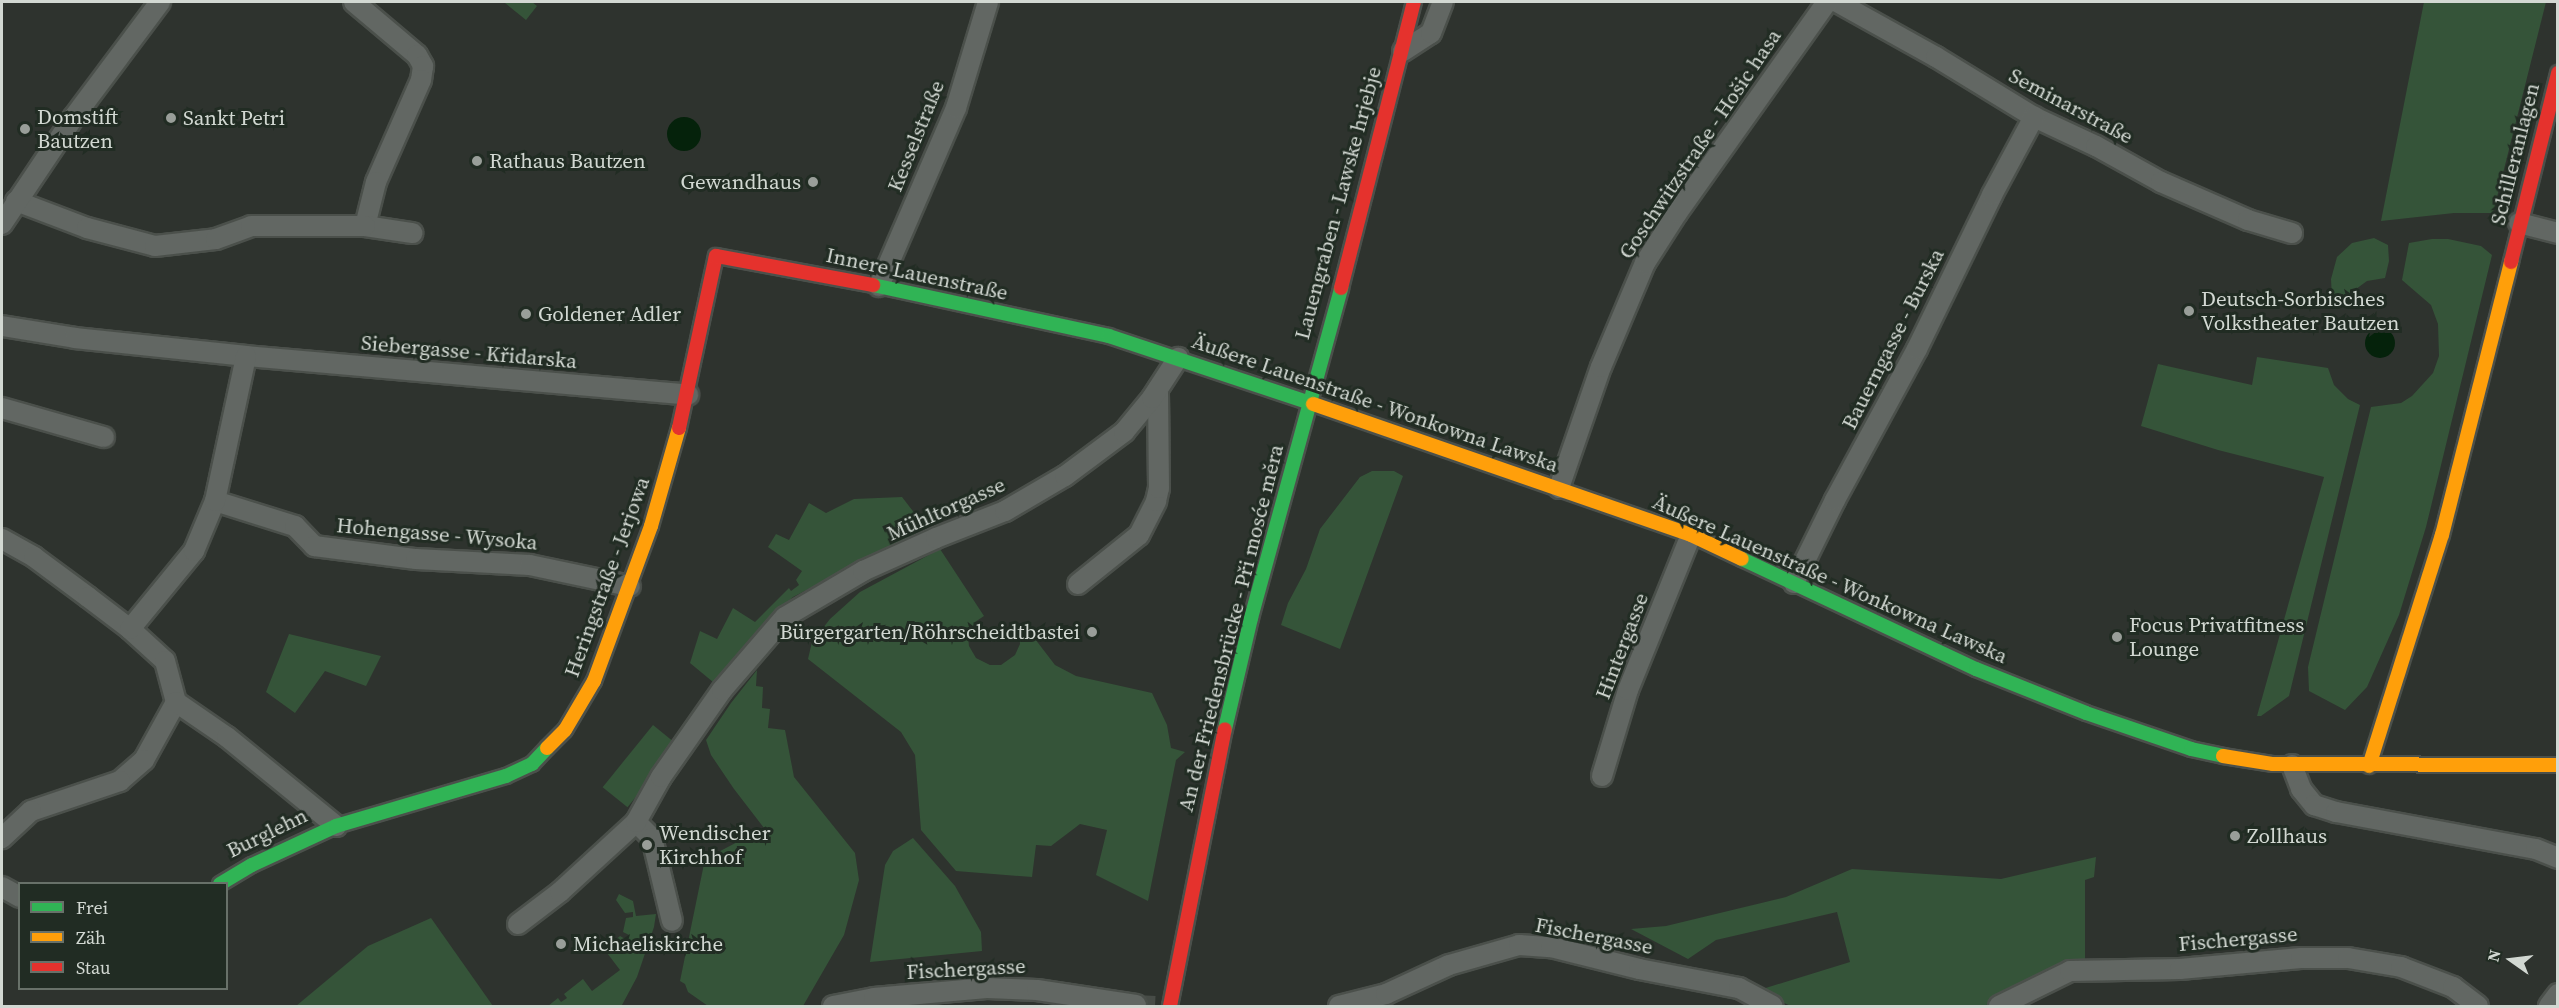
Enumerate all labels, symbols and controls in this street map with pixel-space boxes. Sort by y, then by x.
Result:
street label: Goschwitzstraße - Hošic hasa [1614,24,1786,264]
street label: Seminarstraße [2005,63,2137,149]
street label: Lauengraben - Lawske hrjebje [1289,64,1387,342]
street label: Kesselstraße [882,77,950,195]
street label: Schilleranlagen [2485,80,2545,228]
place label: Domstift Bautzen [37,104,118,154]
place label: Sankt Petri [183,105,285,131]
marker: Sankt Petri [164,111,178,125]
marker: Domstift Bautzen [18,122,32,136]
place label: Rathaus Bautzen [489,148,646,174]
marker: Rathaus Bautzen [470,154,484,168]
place label: Gewandhaus [681,169,801,195]
marker: Gewandhaus [806,175,820,189]
street label: Innere Lauenstraße [824,242,1010,306]
street label: Bauerngasse - Burska [1836,244,1950,434]
place label: Deutsch-Sorbisches Volkstheater Bautzen [2201,286,2400,336]
place label: Goldener Adler [538,301,681,327]
marker: Deutsch-Sorbisches Volkstheater Bautzen [2182,304,2196,318]
marker: Goldener Adler [519,307,533,321]
street label: Äußere Lauenstraße - Wonkowna Lawska [1188,328,1562,478]
street label: Siebergasse - Křidarska [360,330,578,374]
street label: An der Friedensbrücke - Při mosće měra [1173,442,1289,814]
street label: Mühltorgasse [883,472,1009,546]
street label: Heringstraße - Jerjowa [559,473,655,681]
street label: Äußere Lauenstraße - Wonkowna Lawska [1648,489,2012,669]
street label: Hohengasse - Wysoka [335,513,539,555]
street label: Hintergasse [1590,589,1654,703]
place label: Focus Privatfitness Lounge [2129,612,2304,662]
place label: Bürgergarten/Röhrscheidtbastei [779,619,1080,645]
marker: Bürgergarten/Röhrscheidtbastei [1085,625,1099,639]
marker: Focus Privatfitness Lounge [2110,630,2124,644]
street label: Burglehn [223,803,311,863]
place label: Wendischer Kirchhof [659,820,771,870]
place label: Zollhaus [2247,823,2327,849]
marker: Zollhaus [2228,829,2242,843]
marker: Wendischer Kirchhof [640,838,654,852]
legend [18,882,228,990]
text: Frei [76,895,108,920]
street label: Fischergasse [1533,912,1655,960]
street label: Fischergasse [2177,921,2299,957]
text: Zäh [76,925,106,950]
north arrow [2481,930,2541,990]
place label: Michaeliskirche [573,931,723,957]
marker: Michaeliskirche [554,937,568,951]
text: N [2481,947,2506,964]
street label: Fischergasse [906,953,1026,985]
text: Stau [76,955,111,980]

